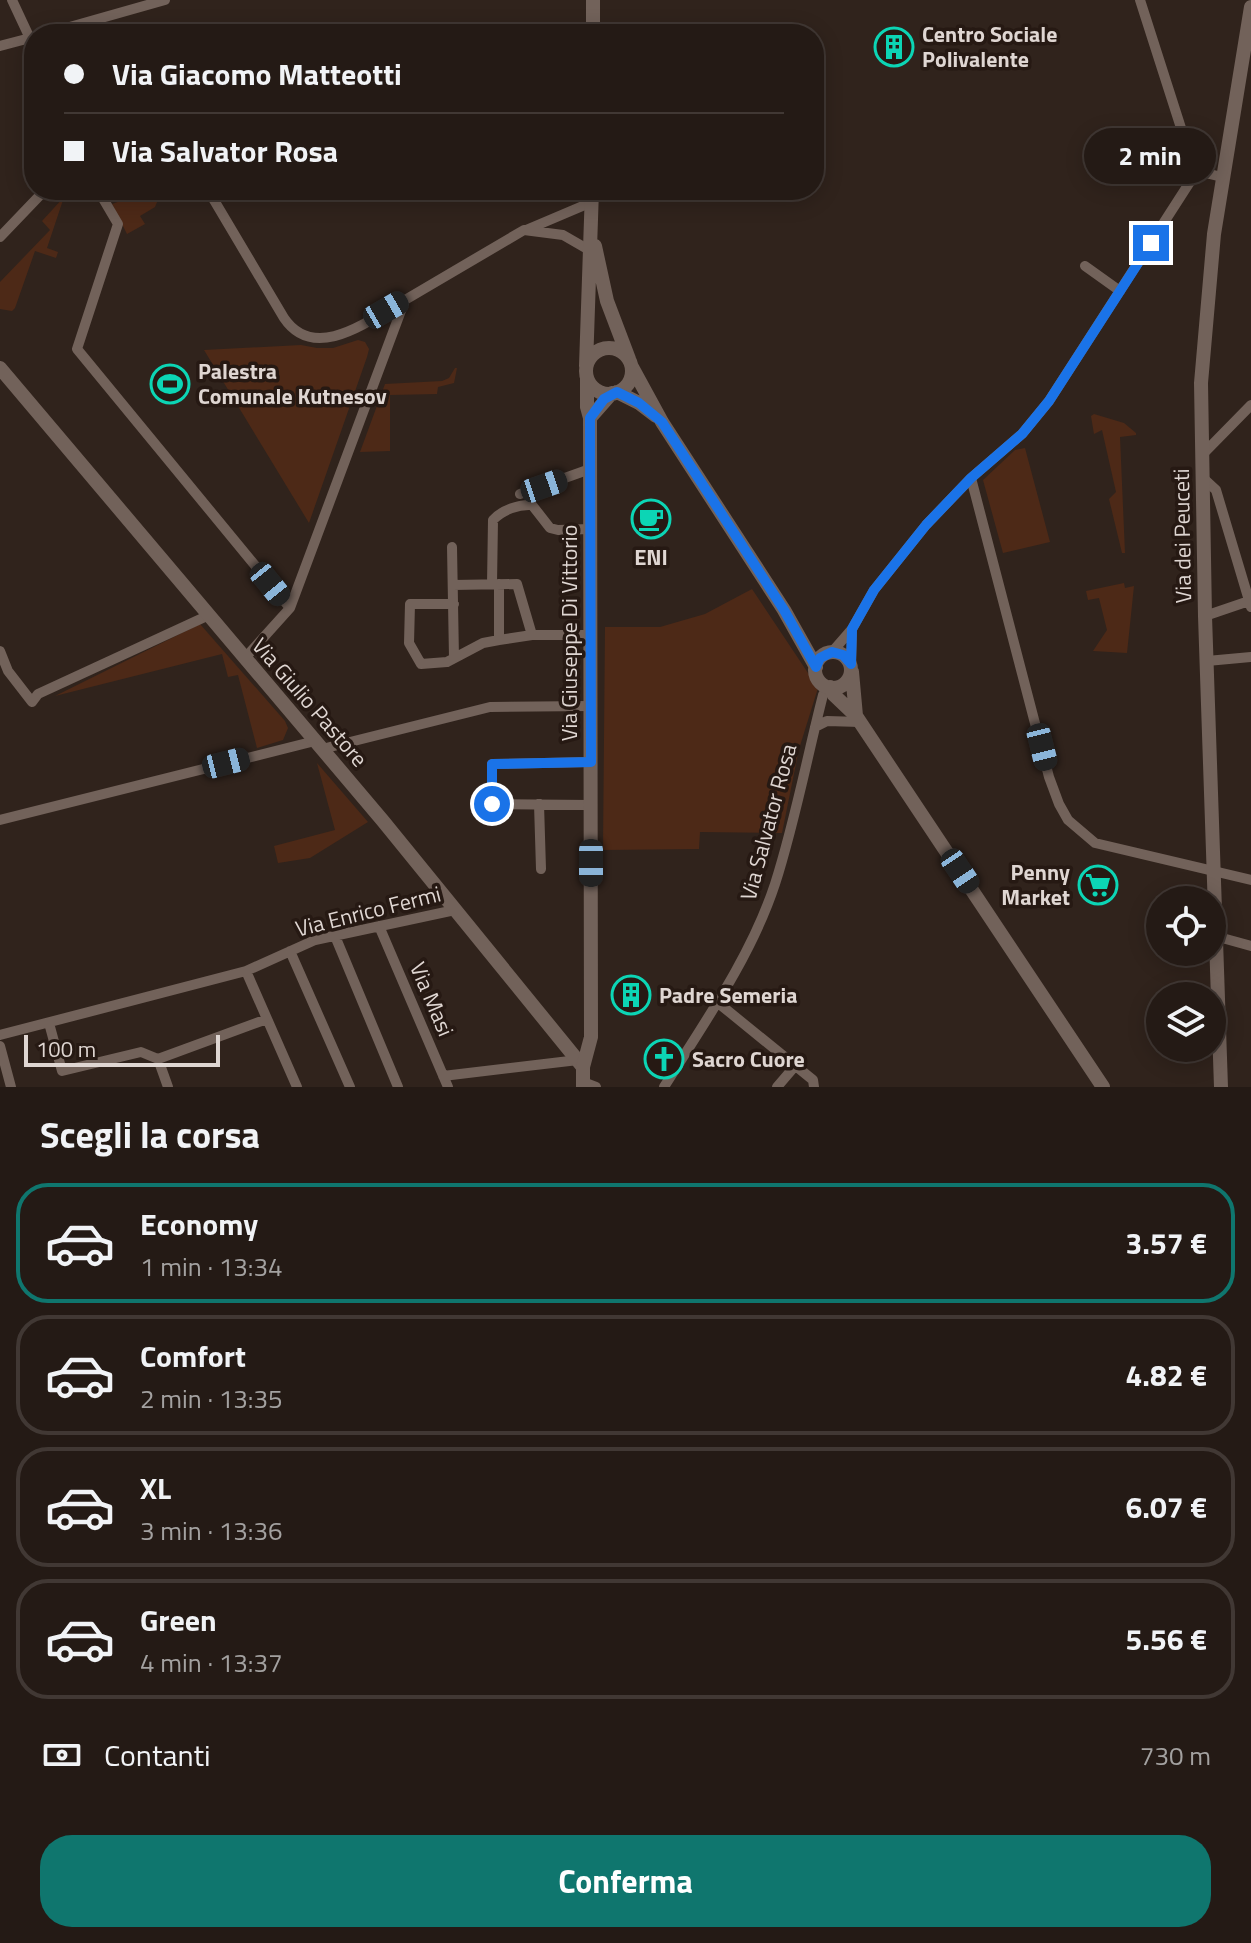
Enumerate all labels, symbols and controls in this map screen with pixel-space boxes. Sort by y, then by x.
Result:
place label: Centro Sociale Polivalente [922,17,1057,76]
building icon: Centro Sociale Polivalente [873,26,915,68]
text: Via Giacomo Matteotti [112,51,402,97]
callout: 2 min [1085,127,1217,183]
text: Via Salvator Rosa [112,128,338,174]
text: 2 min [1118,136,1182,175]
route end [1133,225,1169,261]
car [359,288,413,332]
place label: Palestra Comunale Kutnesov [198,354,387,413]
sports icon: Palestra Comunale Kutnesov [149,363,191,405]
car [517,467,571,505]
street label: Via dei Peuceti [1164,468,1200,604]
cafe icon: ENI [630,498,672,540]
street label: Via Giuseppe Di Vittorio [552,525,586,741]
place label: ENI [634,540,668,574]
car [246,558,294,610]
street label: Via Giulio Pastore [244,630,376,774]
car [1025,721,1059,773]
street label: Via Salvator Rosa [731,740,805,904]
car [200,746,252,780]
route start [474,786,510,822]
car [579,839,603,887]
car [937,844,983,898]
place label: Penny Market [1001,855,1070,914]
supermarket icon: Penny Market [1077,864,1119,906]
street label: Via Enrico Fermi [292,876,444,946]
map controls [1146,886,1226,1062]
button: locate [1146,886,1226,966]
street label: Via Masi [401,956,463,1042]
building icon: Padre Semeria [610,974,652,1016]
place label: Padre Semeria [659,978,797,1012]
button: layers [1146,982,1226,1062]
scale bar [24,1031,220,1067]
text: 100 m [36,1032,96,1066]
church icon: Sacro Cuore [643,1038,685,1080]
place label: Sacro Cuore [692,1042,805,1076]
text: Scegli la corsa [40,1107,260,1162]
text: Economy [140,1201,258,1247]
icon: car [44,1207,116,1279]
text: 3.57 € [1126,1220,1207,1266]
text: 1 min · 13:34 [140,1247,283,1286]
text: Comfort [140,1333,246,1379]
icon: car [44,1339,116,1411]
text: 4.82 € [1126,1352,1207,1398]
text: 2 min · 13:35 [140,1379,283,1418]
text: XL [140,1465,171,1511]
icon: car [44,1471,116,1543]
text: 6.07 € [1126,1484,1207,1530]
text: 3 min · 13:36 [140,1511,283,1550]
text: Green [140,1597,217,1643]
icon: car [44,1603,116,1675]
text: 5.56 € [1126,1616,1207,1662]
text: 4 min · 13:37 [140,1643,283,1682]
text: Contanti [104,1732,211,1778]
icon: cash [40,1733,84,1777]
text: 730 m [1140,1736,1211,1775]
button: Conferma [40,1835,1211,1927]

